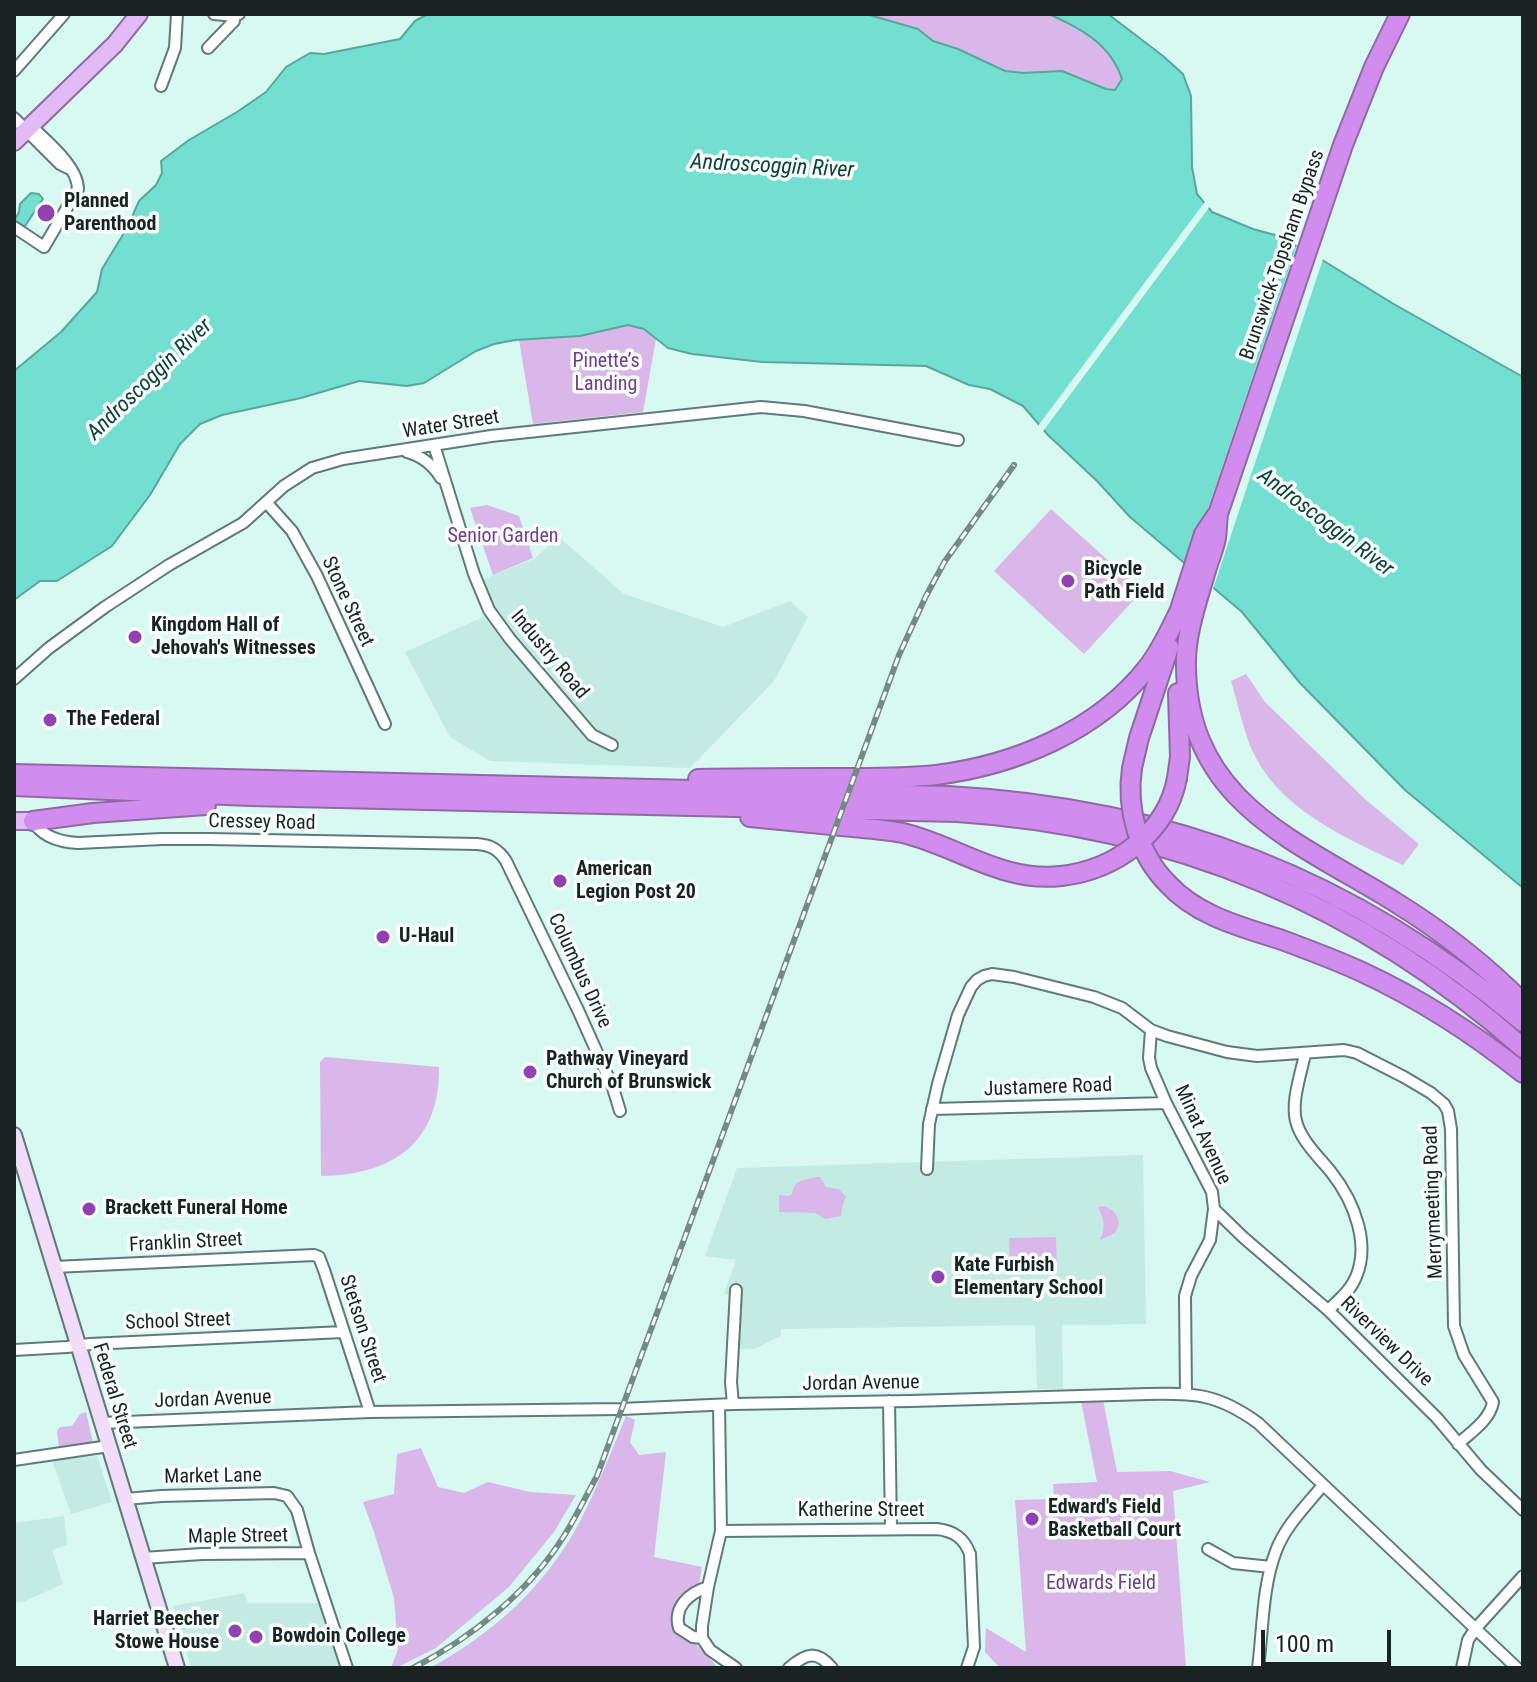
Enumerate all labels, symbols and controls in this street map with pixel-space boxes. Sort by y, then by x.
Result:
street label: Brunswick-Topsham Bypass [1236,147,1330,363]
water label: Androscoggin River [690,150,854,184]
place label: Planned Parenthood [64,190,156,237]
marker: Planned Parenthood [35,202,57,224]
water label: Androscoggin River [82,314,218,446]
park label: Pinette’s Landing [572,350,640,397]
street label: Water Street [401,406,501,444]
water label: Androscoggin River [1252,463,1398,583]
park label: Senior Garden [447,525,559,549]
street label: Stone Street [316,553,378,651]
place label: Bicycle Path Field [1084,558,1164,605]
marker: Bicycle Path Field [1059,572,1077,590]
street label: Industry Road [505,606,593,704]
place label: Kingdom Hall of Jehovah's Witnesses [151,614,316,661]
marker: Kingdom Hall of Jehovah's Witnesses [126,628,144,646]
place label: The Federal [66,708,160,732]
marker: The Federal [41,711,59,729]
street label: Cressey Road [208,810,316,836]
place label: American Legion Post 20 [576,858,696,905]
marker: American Legion Post 20 [551,872,569,890]
street label: Columbus Drive [542,910,616,1032]
place label: U-Haul [399,925,454,949]
marker: U-Haul [374,928,392,946]
place label: Pathway Vineyard Church of Brunswick [546,1048,711,1095]
marker: Pathway Vineyard Church of Brunswick [521,1063,539,1081]
street label: Justamere Road [983,1074,1113,1102]
street label: Minat Avenue [1169,1081,1235,1189]
street label: Merrymeeting Road [1419,1125,1449,1279]
place label: Brackett Funeral Home [105,1197,288,1221]
marker: Brackett Funeral Home [80,1200,98,1218]
street label: Franklin Street [129,1228,243,1258]
place label: Kate Furbish Elementary School [954,1254,1103,1301]
marker: Kate Furbish Elementary School [929,1268,947,1286]
street label: Stetson Street [333,1272,391,1386]
street label: Riverview Drive [1335,1292,1437,1392]
street label: School Street [125,1308,231,1336]
street label: Federal Street [87,1340,141,1452]
street label: Jordan Avenue [802,1371,920,1397]
street label: Jordan Avenue [154,1386,272,1414]
street label: Market Lane [164,1464,262,1490]
place label: Edward's Field Basketball Court [1048,1496,1181,1543]
street label: Katherine Street [798,1499,924,1523]
marker: Edward's Field Basketball Court [1023,1510,1041,1528]
street label: Maple Street [188,1524,288,1550]
park label: Edwards Field [1046,1572,1156,1596]
place label: Harriet Beecher Stowe House [93,1608,219,1655]
scale bar [1265,1614,1395,1664]
marker: Harriet Beecher Stowe House [226,1622,244,1640]
place label: Bowdoin College [272,1625,406,1649]
marker: Bowdoin College [247,1628,265,1646]
text: 100 m [1275,1630,1334,1658]

